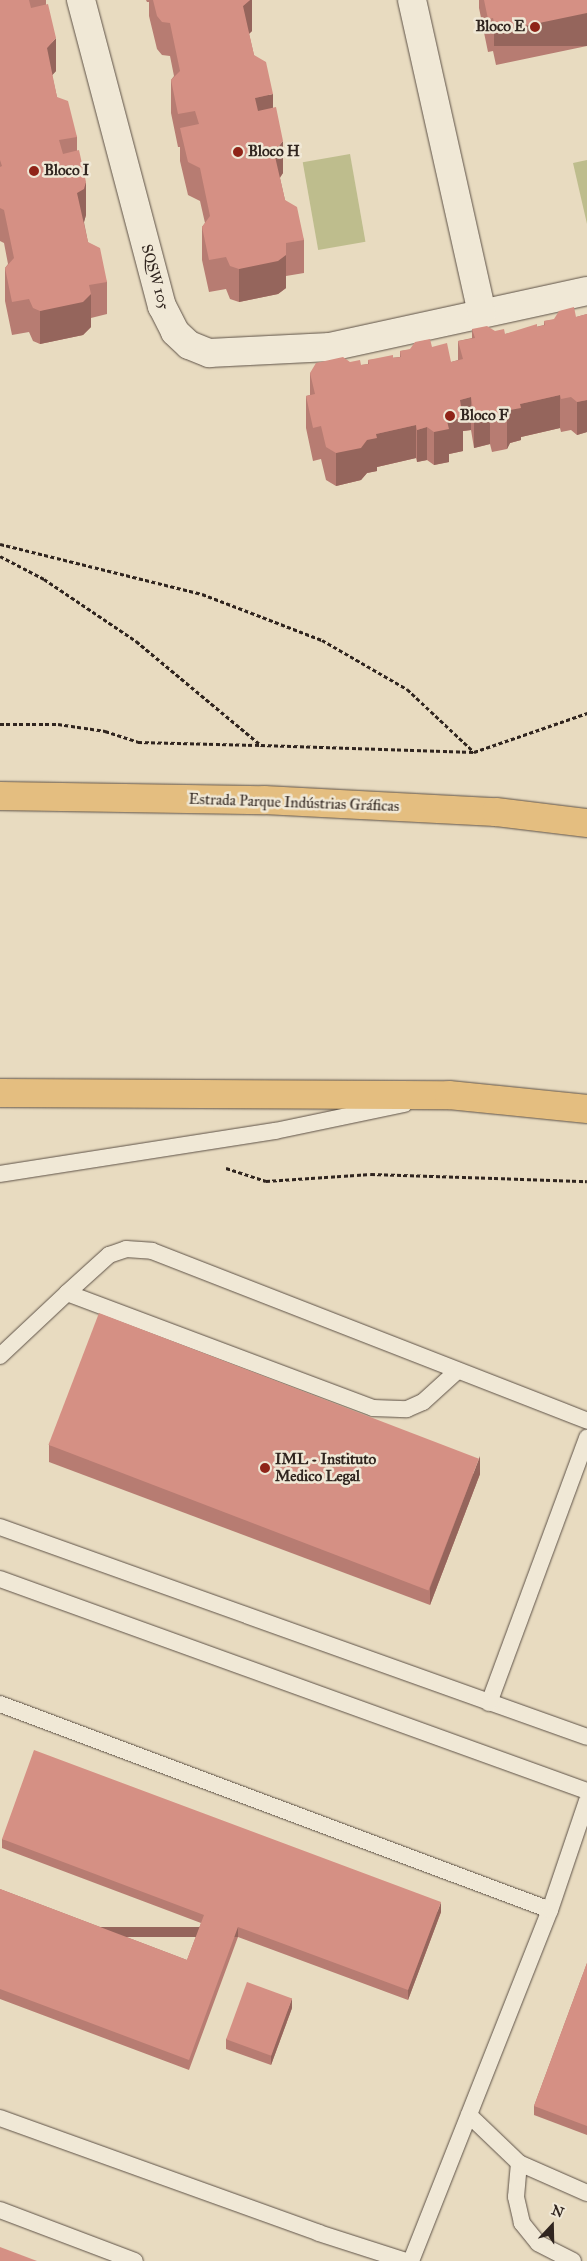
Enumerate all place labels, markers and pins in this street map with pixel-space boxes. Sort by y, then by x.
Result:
place label: Bloco E [475,18,525,36]
marker: Bloco E [529,21,541,33]
place label: Bloco H [248,143,300,161]
marker: Bloco H [232,146,244,158]
place label: Bloco I [44,162,89,180]
marker: Bloco I [28,165,40,177]
place label: Bloco F [460,407,509,425]
marker: Bloco F [444,410,456,422]
place label: IML - Instituto Medico Legal [275,1450,376,1485]
marker: IML - Instituto Medico Legal [259,1462,271,1474]

